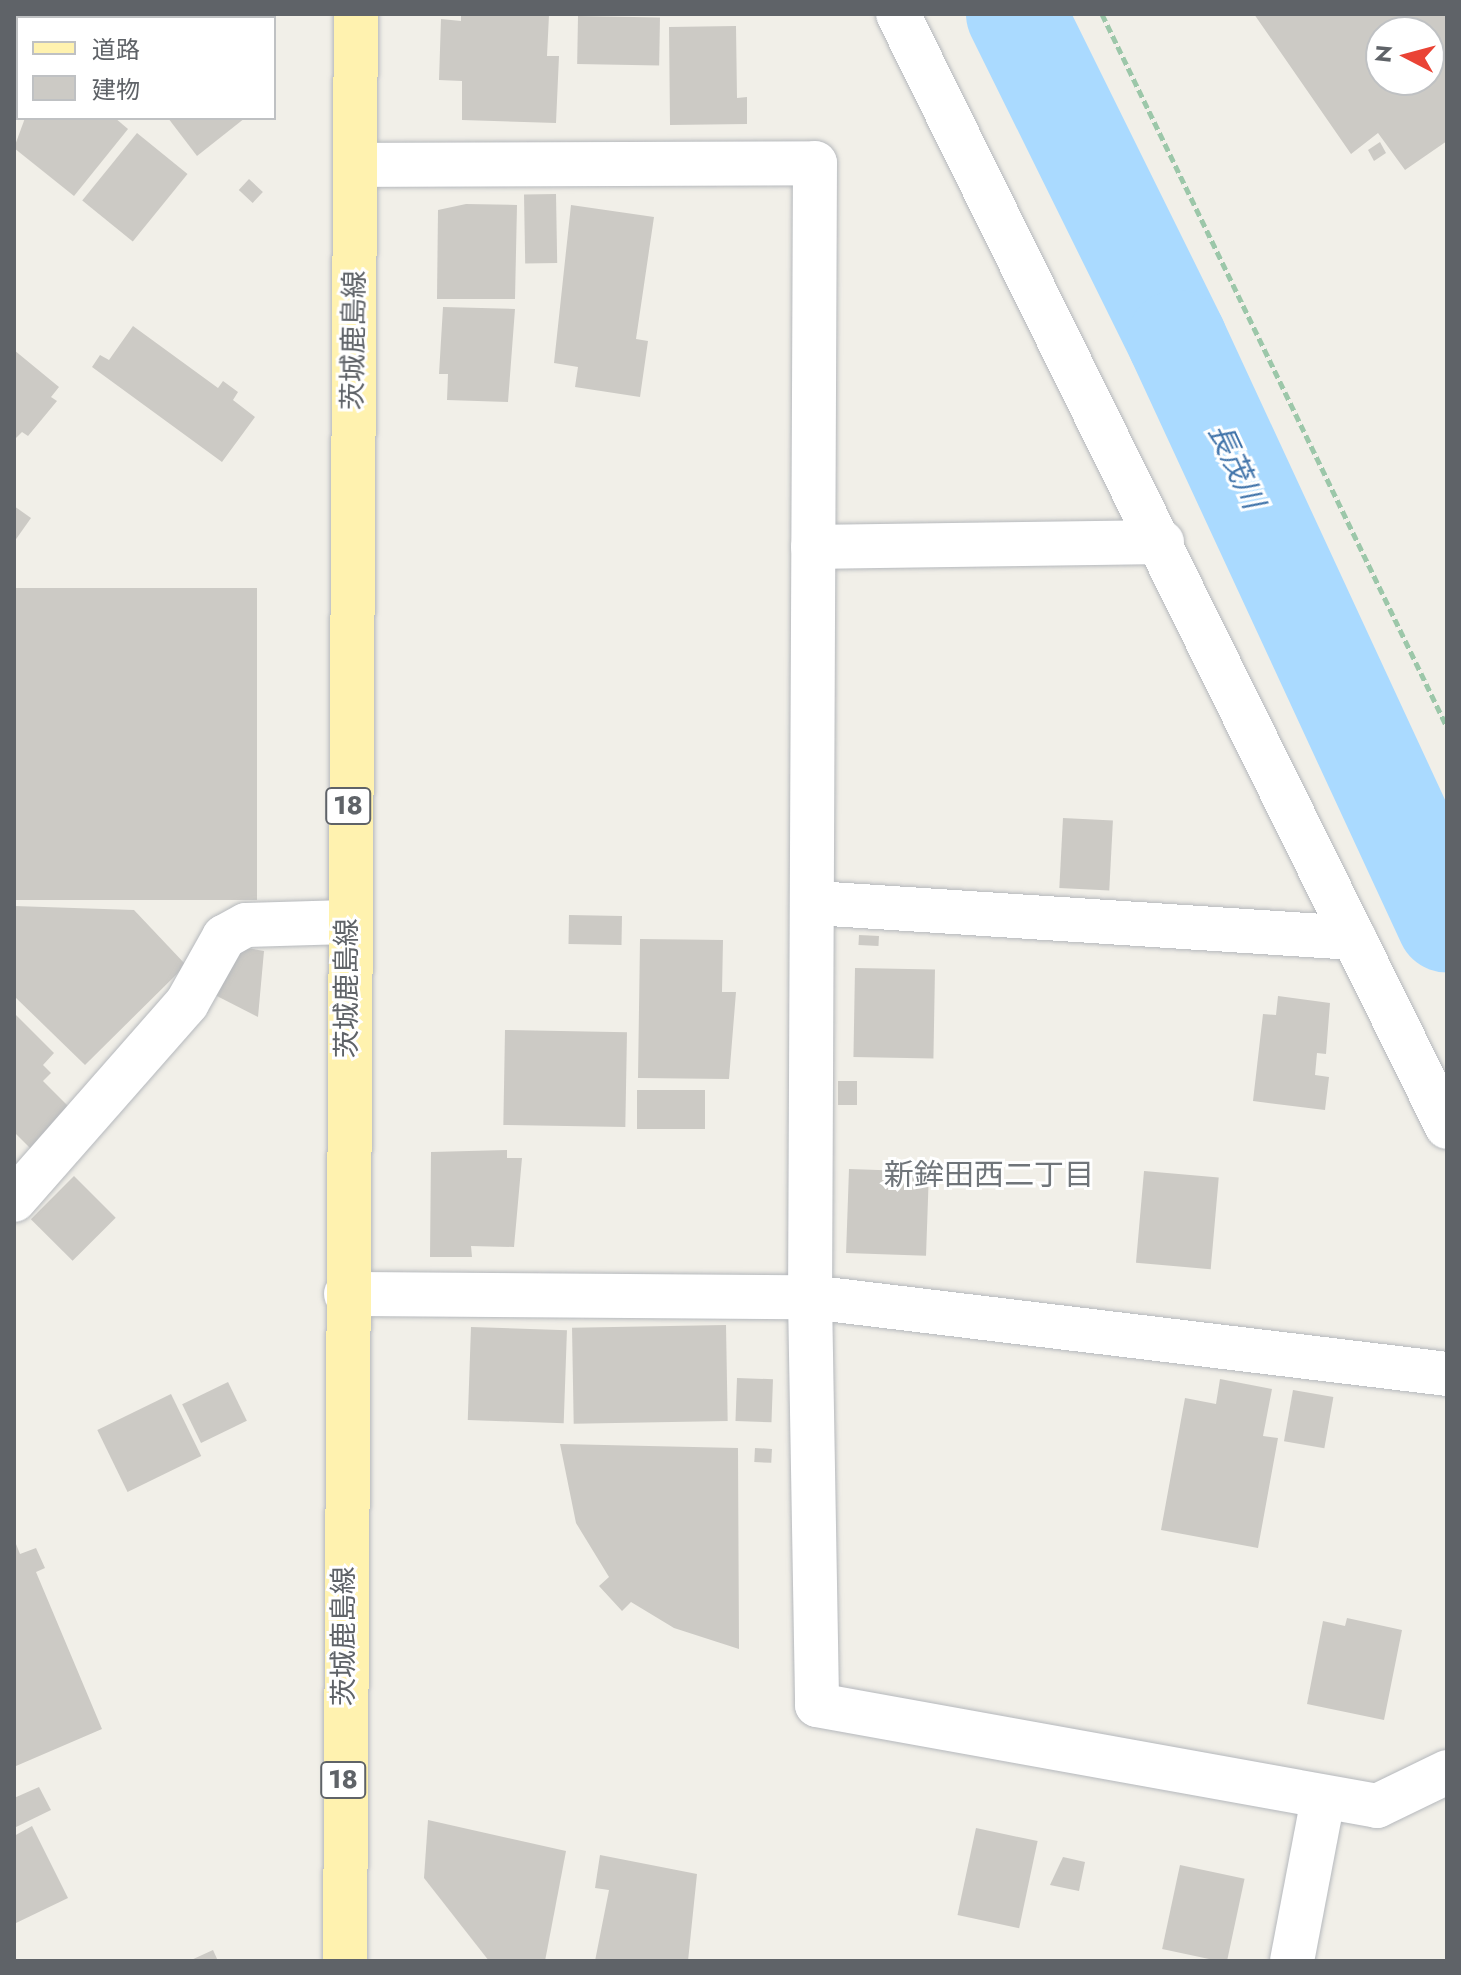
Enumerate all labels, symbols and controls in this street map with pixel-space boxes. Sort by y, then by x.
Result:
legend [16,16,276,120]
north arrow [1365,16,1445,96]
text: 道路 [92,32,140,67]
text: N [1366,43,1400,64]
text: 建物 [92,72,140,107]
street label: 茨城鹿島線 [336,270,372,410]
water label: 長茂川 [1201,418,1271,514]
road number: 18 [324,784,372,828]
street label: 茨城鹿島線 [330,918,364,1058]
district label: 新鉾田西二丁目 [884,1157,1094,1193]
street label: 茨城鹿島線 [327,1566,361,1706]
road number: 18 [319,1758,367,1802]

